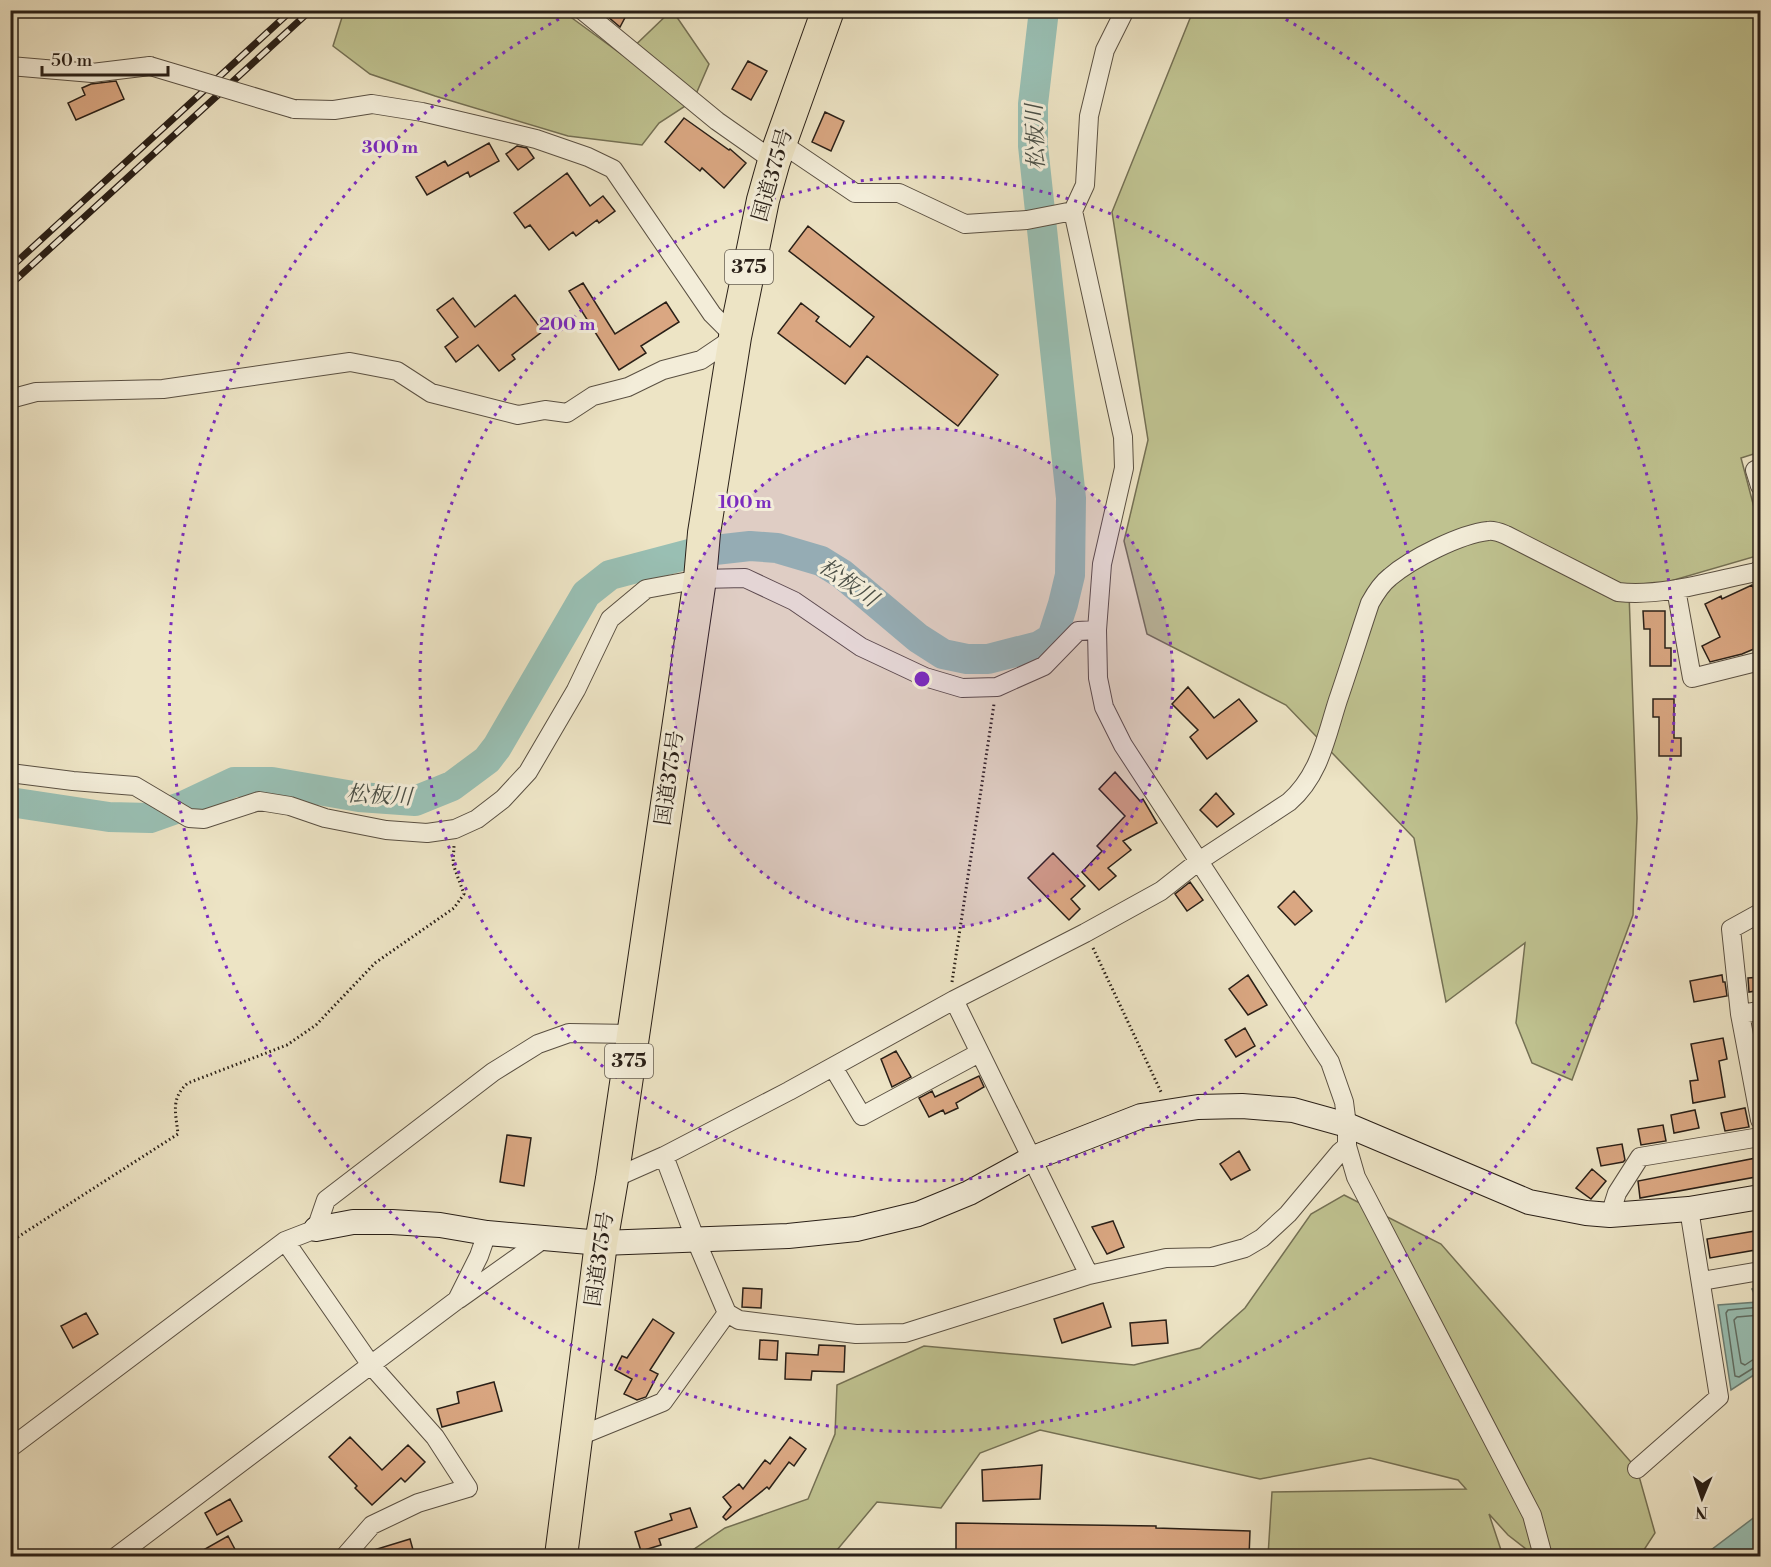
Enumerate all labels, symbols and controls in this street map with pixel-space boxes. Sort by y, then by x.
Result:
scale bar [42,39,168,77]
text: 50 m [51,49,93,72]
water label: 松板川 [1021,102,1051,170]
street label: 国道375号 [747,125,799,225]
text: 300 m [362,136,419,159]
road number: 375 [725,250,773,284]
text: 200 m [539,313,596,336]
text: 100 m [718,491,772,514]
water label: 松板川 [813,553,884,614]
centre of rings [912,669,932,689]
street label: 国道375号 [650,729,690,827]
water label: 松板川 [345,781,415,811]
road number: 375 [605,1044,653,1078]
street label: 国道375号 [580,1210,620,1308]
north arrow [1672,1468,1732,1528]
text: N [1694,1502,1708,1522]

